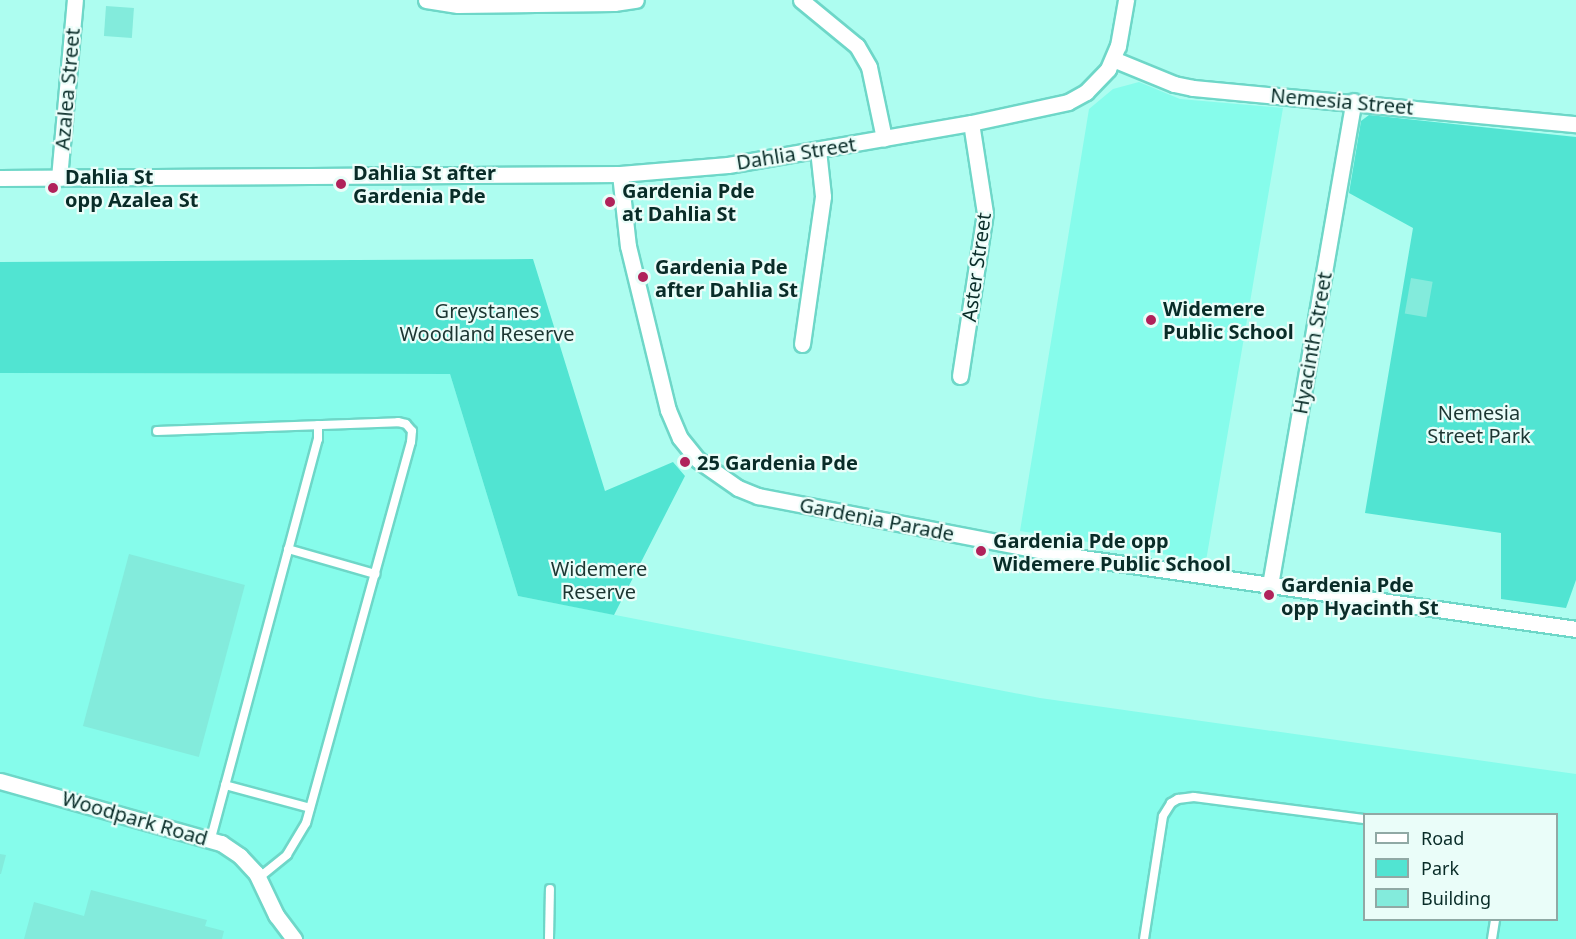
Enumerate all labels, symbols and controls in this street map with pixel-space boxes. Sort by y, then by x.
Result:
street label: Azalea Street [50,27,84,151]
street label: Nemesia Street [1269,83,1415,119]
street label: Dahlia Street [734,132,858,174]
place label: Dahlia St after Gardenia Pde [353,160,496,207]
place label: Dahlia St opp Azalea St [65,164,198,211]
marker: Dahlia St after Gardenia Pde [334,177,348,191]
place label: Gardenia Pde at Dahlia St [622,178,755,225]
marker: Dahlia St opp Azalea St [46,181,60,195]
marker: Gardenia Pde at Dahlia St [603,195,617,209]
street label: Aster Street [956,211,996,323]
place label: Gardenia Pde after Dahlia St [655,254,798,301]
marker: Gardenia Pde after Dahlia St [636,270,650,284]
street label: Hyacinth Street [1288,270,1336,416]
place label: Widemere Public School [1163,296,1294,343]
park label: Greystanes Woodland Reserve [399,299,575,346]
marker: Widemere Public School [1144,313,1158,327]
park label: Nemesia Street Park [1427,401,1531,448]
place label: 25 Gardenia Pde [697,450,858,474]
marker: 25 Gardenia Pde [678,455,692,469]
street label: Gardenia Parade [798,492,956,546]
place label: Gardenia Pde opp Widemere Public School [993,528,1231,575]
marker: Gardenia Pde opp Widemere Public School [974,544,988,558]
park label: Widemere Reserve [551,557,647,604]
place label: Gardenia Pde opp Hyacinth St [1281,572,1439,619]
marker: Gardenia Pde opp Hyacinth St [1262,588,1276,602]
street label: Woodpark Road [59,786,211,850]
legend [1363,813,1558,921]
text: Road [1421,826,1464,850]
text: Park [1421,856,1459,880]
text: Building [1421,886,1491,910]

